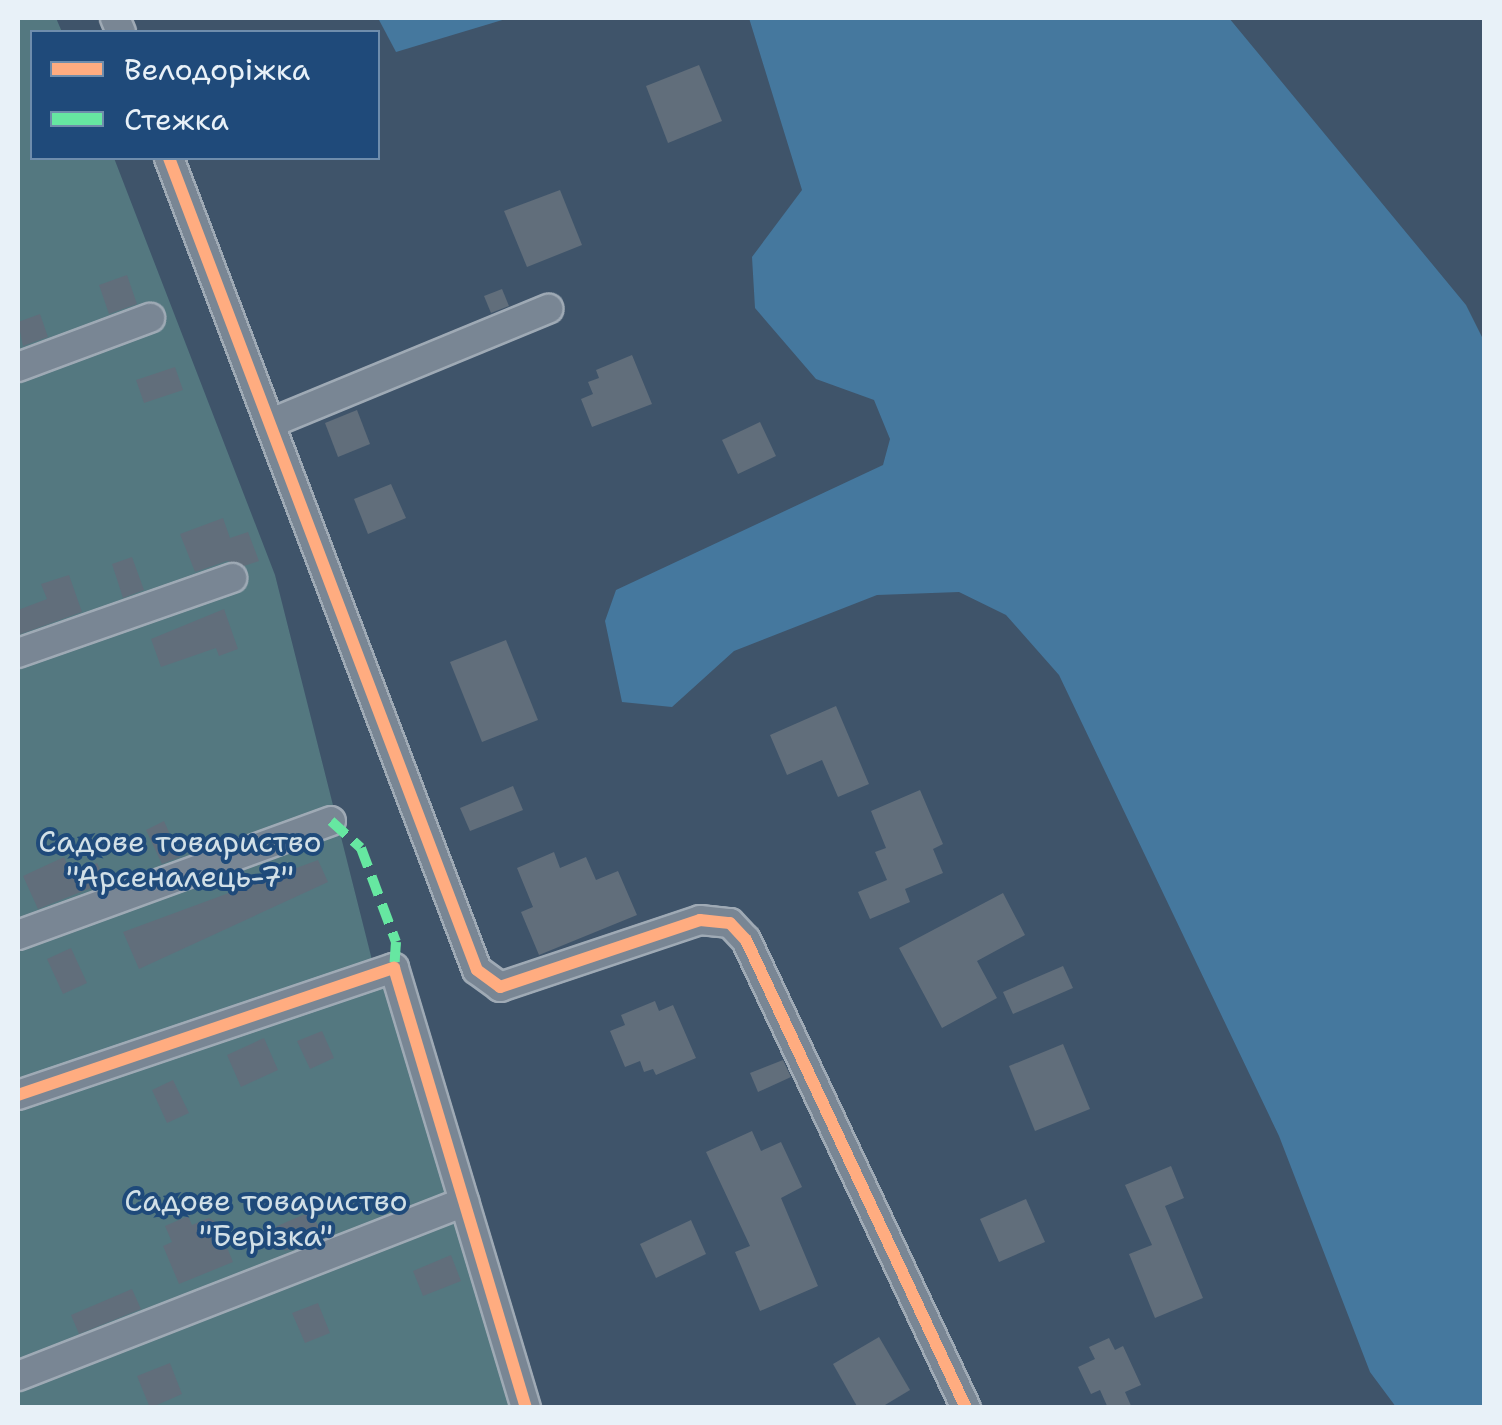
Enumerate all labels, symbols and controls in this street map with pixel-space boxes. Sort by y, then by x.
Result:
legend [30,30,380,160]
text: Велодоріжка [124,49,310,90]
text: Стежка [124,99,229,140]
park label: Садове товариство "Арсеналець-7" [38,824,322,894]
park label: Садове товариство "Берізка" [124,1183,408,1254]

